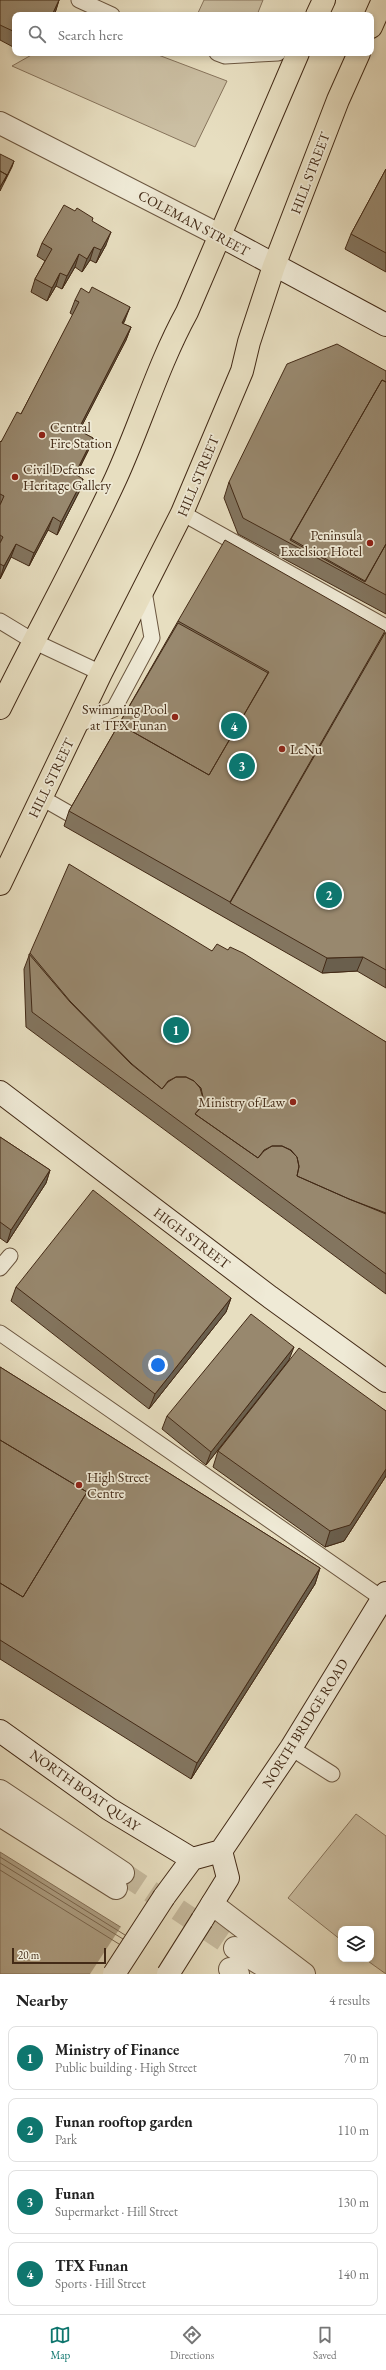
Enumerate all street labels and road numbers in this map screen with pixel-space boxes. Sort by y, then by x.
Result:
street label: HILL STREET [286,129,334,217]
street label: COLEMAN STREET [135,186,253,260]
street label: HILL STREET [173,432,223,519]
street label: HILL STREET [24,735,78,821]
street label: HIGH STREET [150,1203,234,1273]
street label: NORTH BRIDGE ROAD [258,1655,352,1791]
street label: NORTH BOAT QUAY [26,1745,144,1835]

